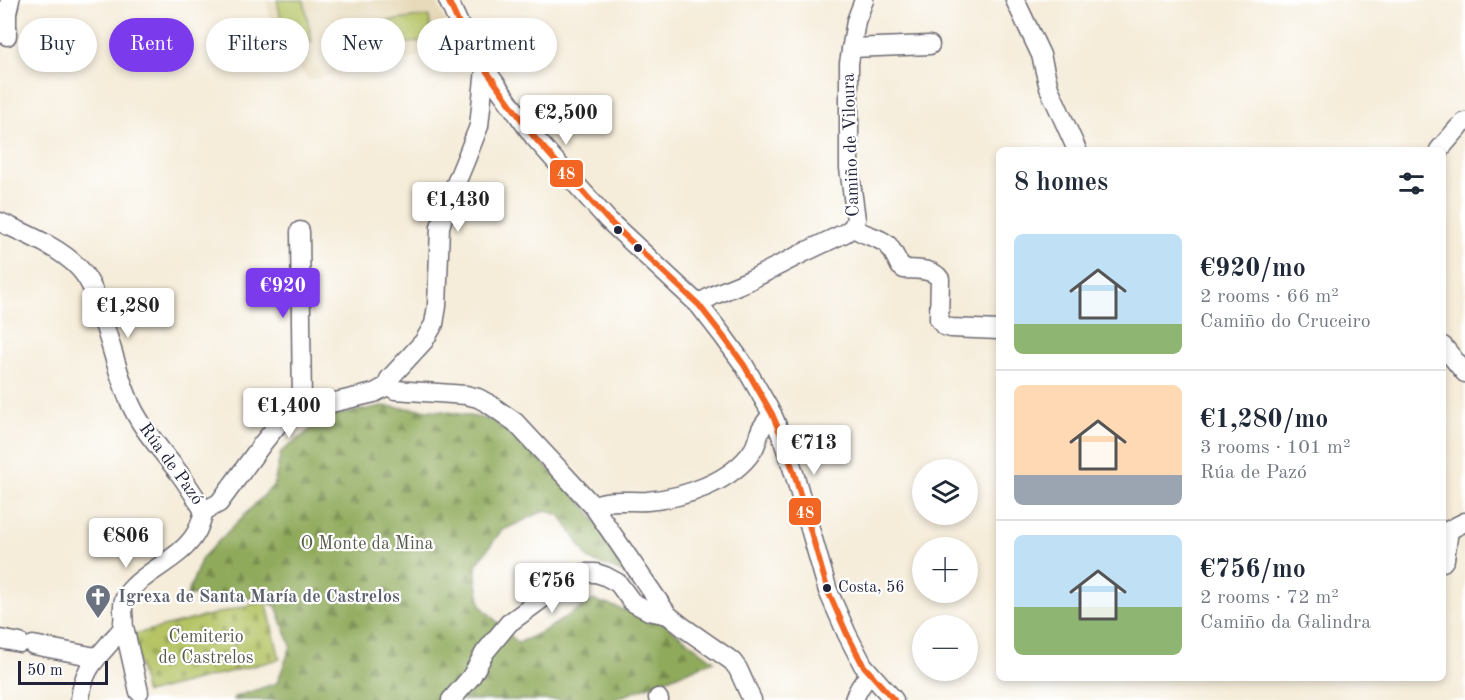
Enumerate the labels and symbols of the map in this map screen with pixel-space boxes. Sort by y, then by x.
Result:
street label: Camiño de Viloura [839,73,863,217]
pin: €2,500 [517,95,615,146]
line badge: 48 [549,159,584,188]
text: 48 [557,167,575,183]
pin: €1,430 [409,182,507,233]
unlabelled marker [612,224,624,236]
unlabelled marker [632,242,644,254]
pin: €920 [247,268,319,319]
pin: €1,280 [79,288,177,339]
pin: €1,400 [240,388,338,439]
street label: Rúa de Pazó [135,420,207,508]
pin: €713 [778,425,850,476]
line badge: 48 [788,497,822,526]
text: 48 [796,506,814,522]
pin: €806 [90,518,162,569]
park label: O Monte da Mina [301,535,434,553]
pin: €756 [516,563,588,614]
place label: Costa, 56 [838,580,905,596]
church icon: Igrexa de Santa María de Castrelos [83,582,113,620]
marker: Costa, 56 [821,582,833,594]
place label: Igrexa de Santa María de Castrelos [118,588,400,606]
park label: Cemiterio de Castrelos [158,628,254,667]
scale bar [18,658,108,686]

